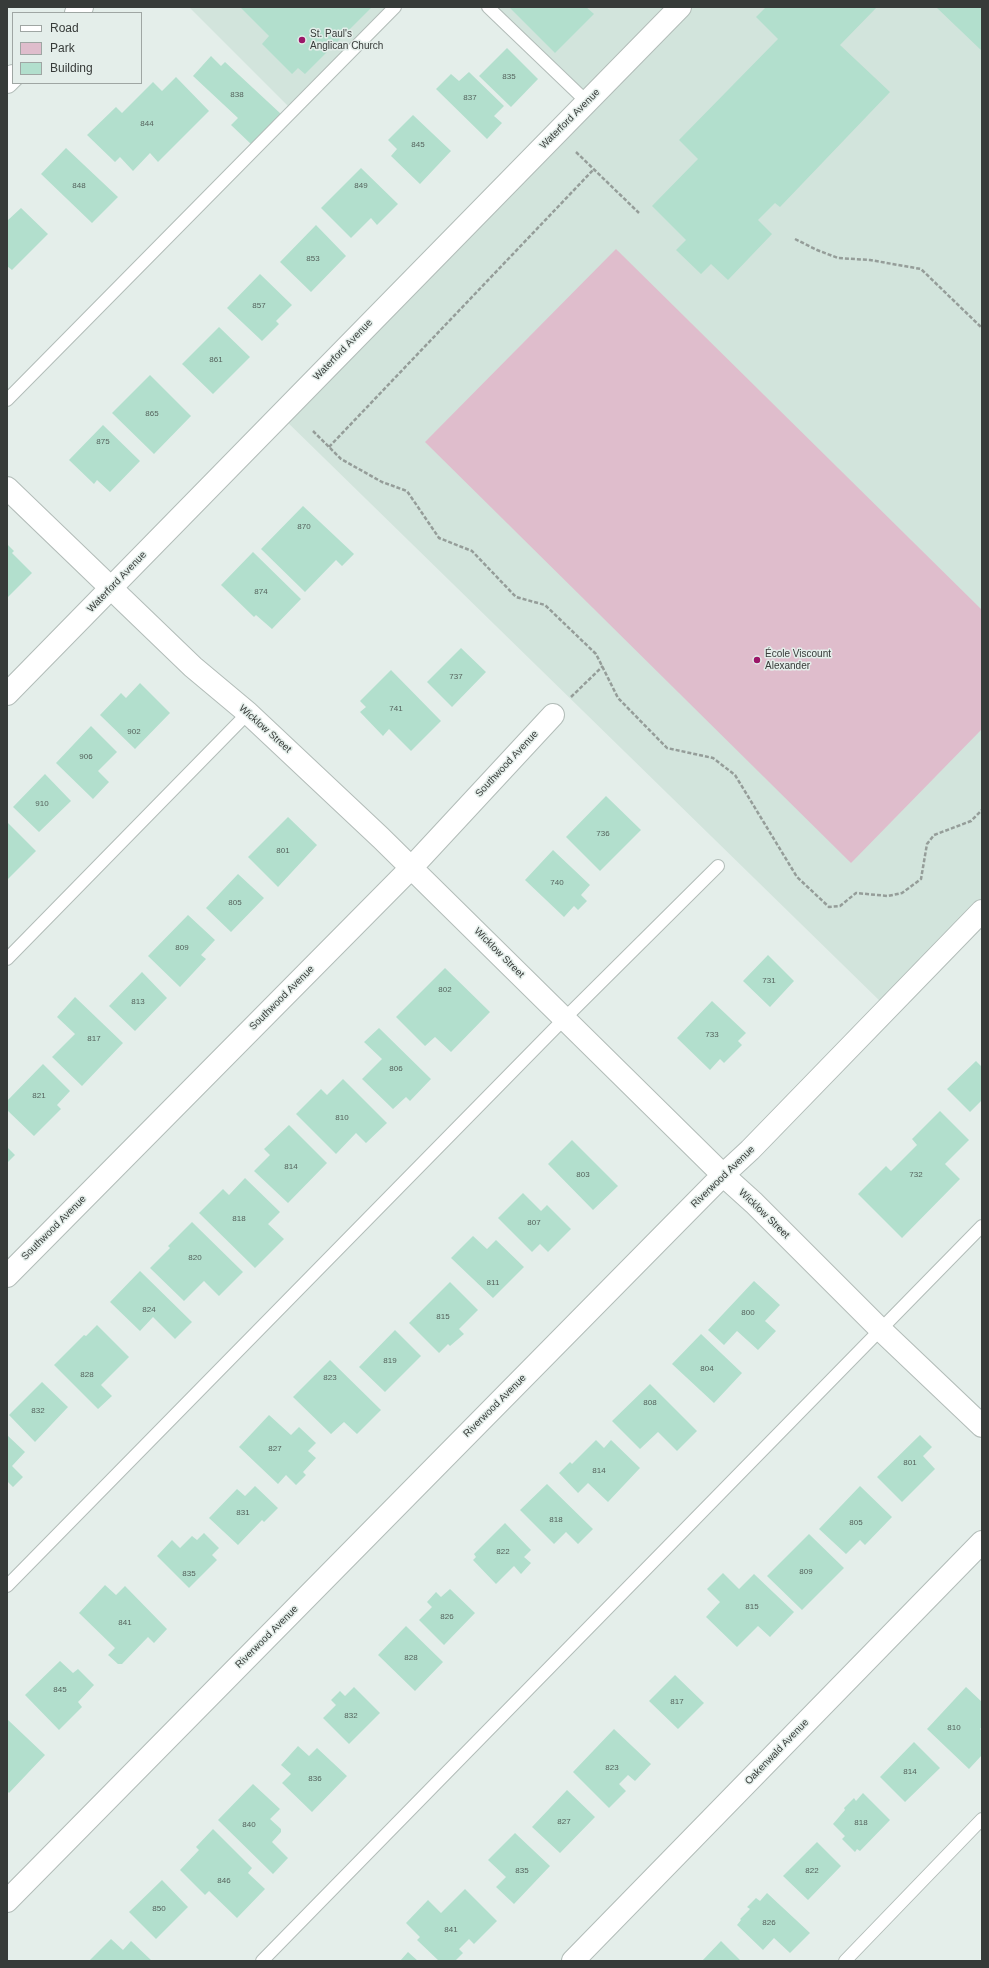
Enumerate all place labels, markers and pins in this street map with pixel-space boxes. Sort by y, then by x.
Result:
place label: St. Paul's Anglican Church [310,28,383,52]
marker: St. Paul's Anglican Church [297,35,307,45]
place label: École Viscount Alexander [765,648,831,672]
marker: École Viscount Alexander [752,655,762,665]

